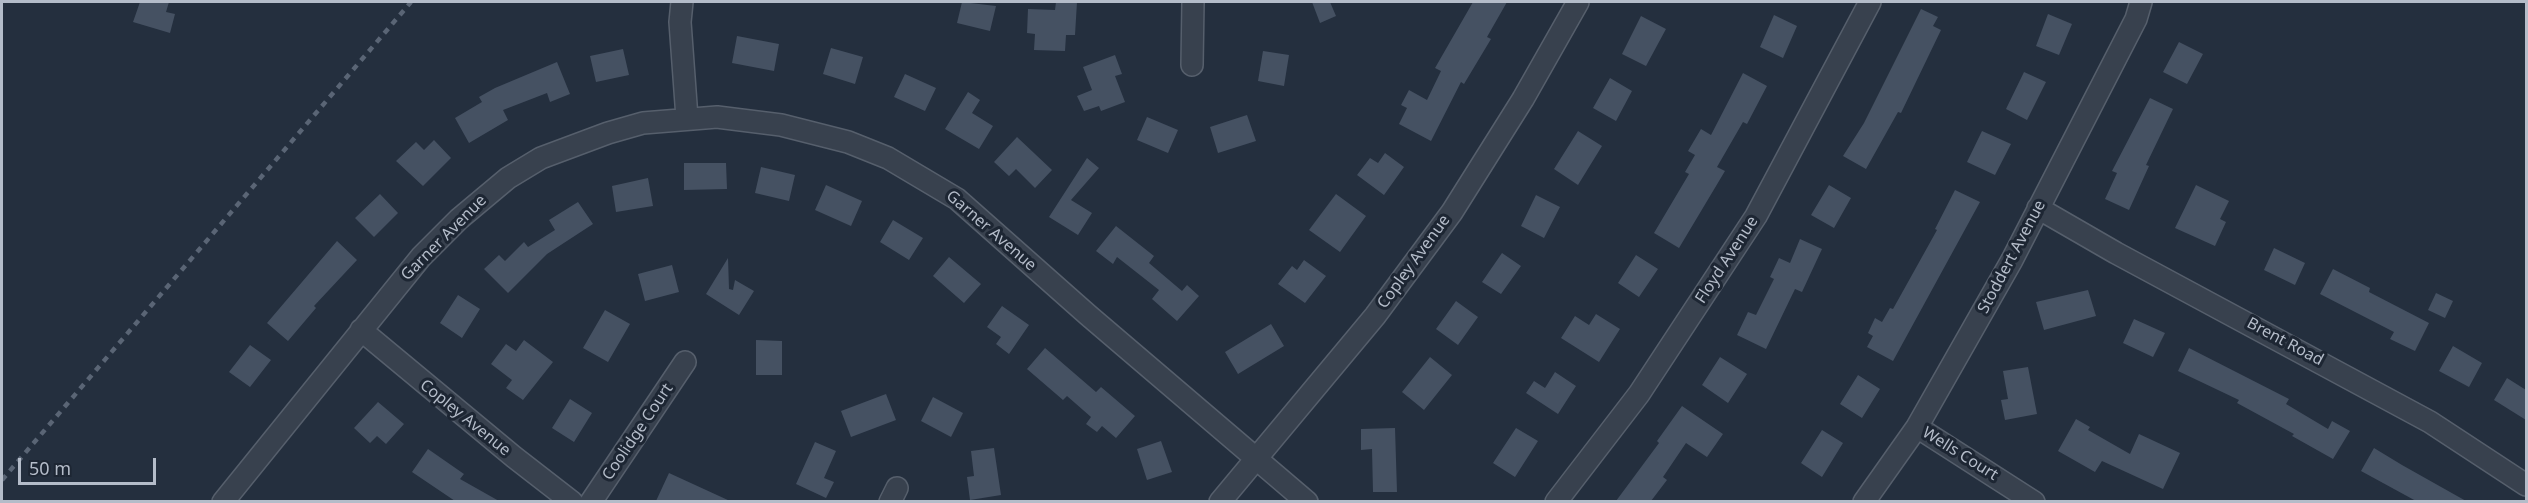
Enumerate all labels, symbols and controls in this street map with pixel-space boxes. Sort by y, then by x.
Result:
street label: Garner Avenue [942,187,1040,275]
street label: Garner Avenue [397,191,491,285]
street label: Stoddert Avenue [1974,197,2050,317]
street label: Copley Avenue [1374,211,1454,313]
street label: Floyd Avenue [1692,213,1762,307]
street label: Brent Road [2243,314,2327,370]
street label: Copley Avenue [416,376,514,460]
street label: Coolidge Court [599,380,677,484]
street label: Wells Court [1919,423,2001,485]
scale bar [21,446,159,484]
text: 50 m [29,456,71,480]

